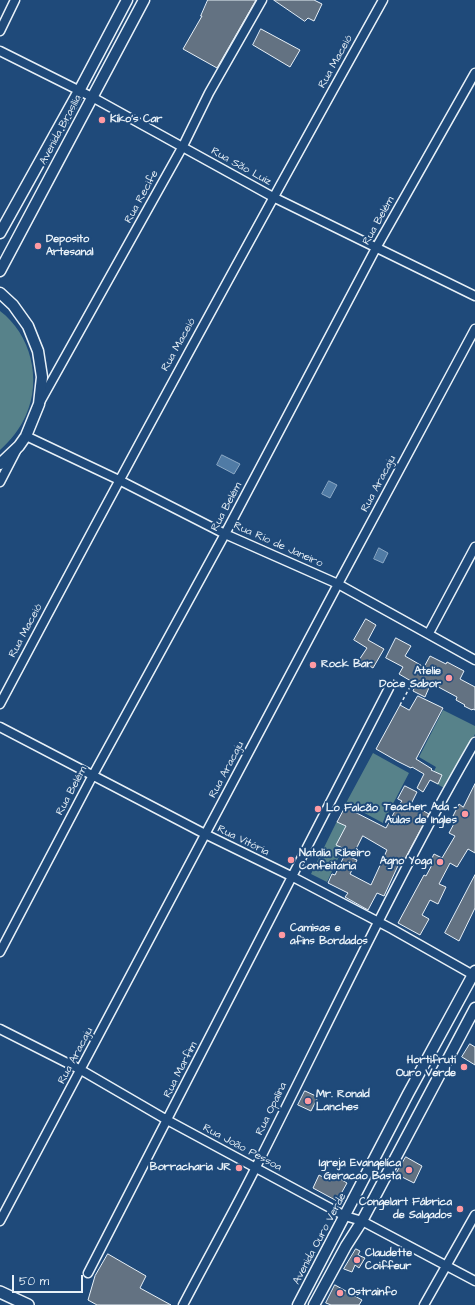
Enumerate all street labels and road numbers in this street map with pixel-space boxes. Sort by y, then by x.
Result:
street label: Rua Maceió [316,33,356,91]
street label: Avenida Brasília [37,93,85,167]
street label: Rua São Luiz [209,145,273,189]
street label: Rua Recife [122,168,162,226]
street label: Rua Belém [360,194,398,248]
street label: Rua Maceió [159,316,199,374]
street label: Rua Aracaju [359,453,399,515]
street label: Rua Belém [209,480,245,534]
street label: Rua Rio de Janeiro [231,519,325,571]
street label: Rua Maceió [6,602,46,660]
street label: Rua Aracaju [207,739,247,801]
street label: Rua Belém [54,764,90,818]
street label: Rua Vitória [215,823,271,859]
street label: Rua Aracaju [56,1025,96,1087]
street label: Rua Marfim [161,1040,201,1100]
street label: Rua Opalina [254,1080,290,1138]
street label: Rua João Pessoa [200,1122,284,1174]
street label: Avenida Ouro Verde [290,1191,350,1287]

